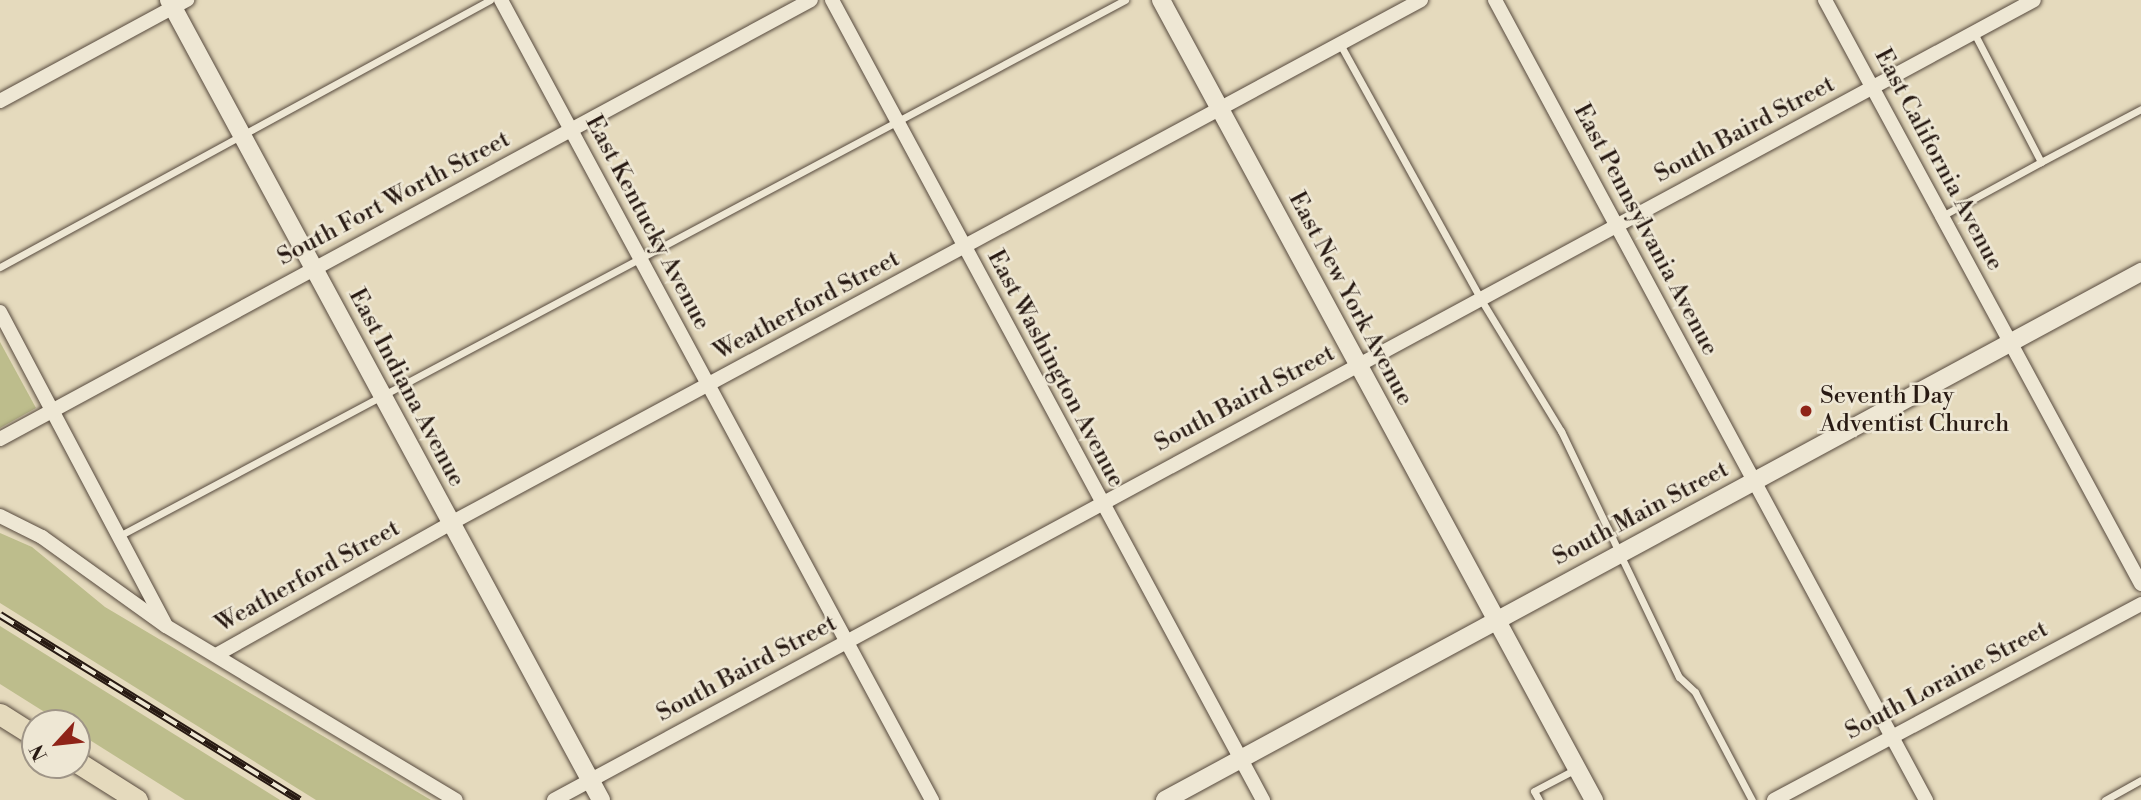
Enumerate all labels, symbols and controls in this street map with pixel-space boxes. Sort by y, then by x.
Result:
street label: East California Avenue [1867,44,2009,276]
street label: South Baird Street [1650,70,1840,190]
street label: East Pennsylvania Avenue [1566,99,1724,361]
street label: East Kentucky Avenue [578,111,716,335]
street label: South Fort Worth Street [273,126,515,272]
street label: East New York Avenue [1281,187,1419,411]
street label: Weatherford Street [709,245,905,367]
street label: East Washington Avenue [980,245,1130,493]
street label: East Indiana Avenue [342,284,470,492]
street label: South Baird Street [1150,339,1340,459]
place label: Seventh Day Adventist Church [1820,383,2009,439]
marker: Seventh Day Adventist Church [1798,403,1814,419]
street label: South Main Street [1548,456,1734,572]
street label: Weatherford Street [211,514,405,640]
street label: South Baird Street [652,609,842,729]
street label: South Loraine Street [1841,615,2053,747]
north arrow [21,709,91,779]
text: N [25,740,53,765]

